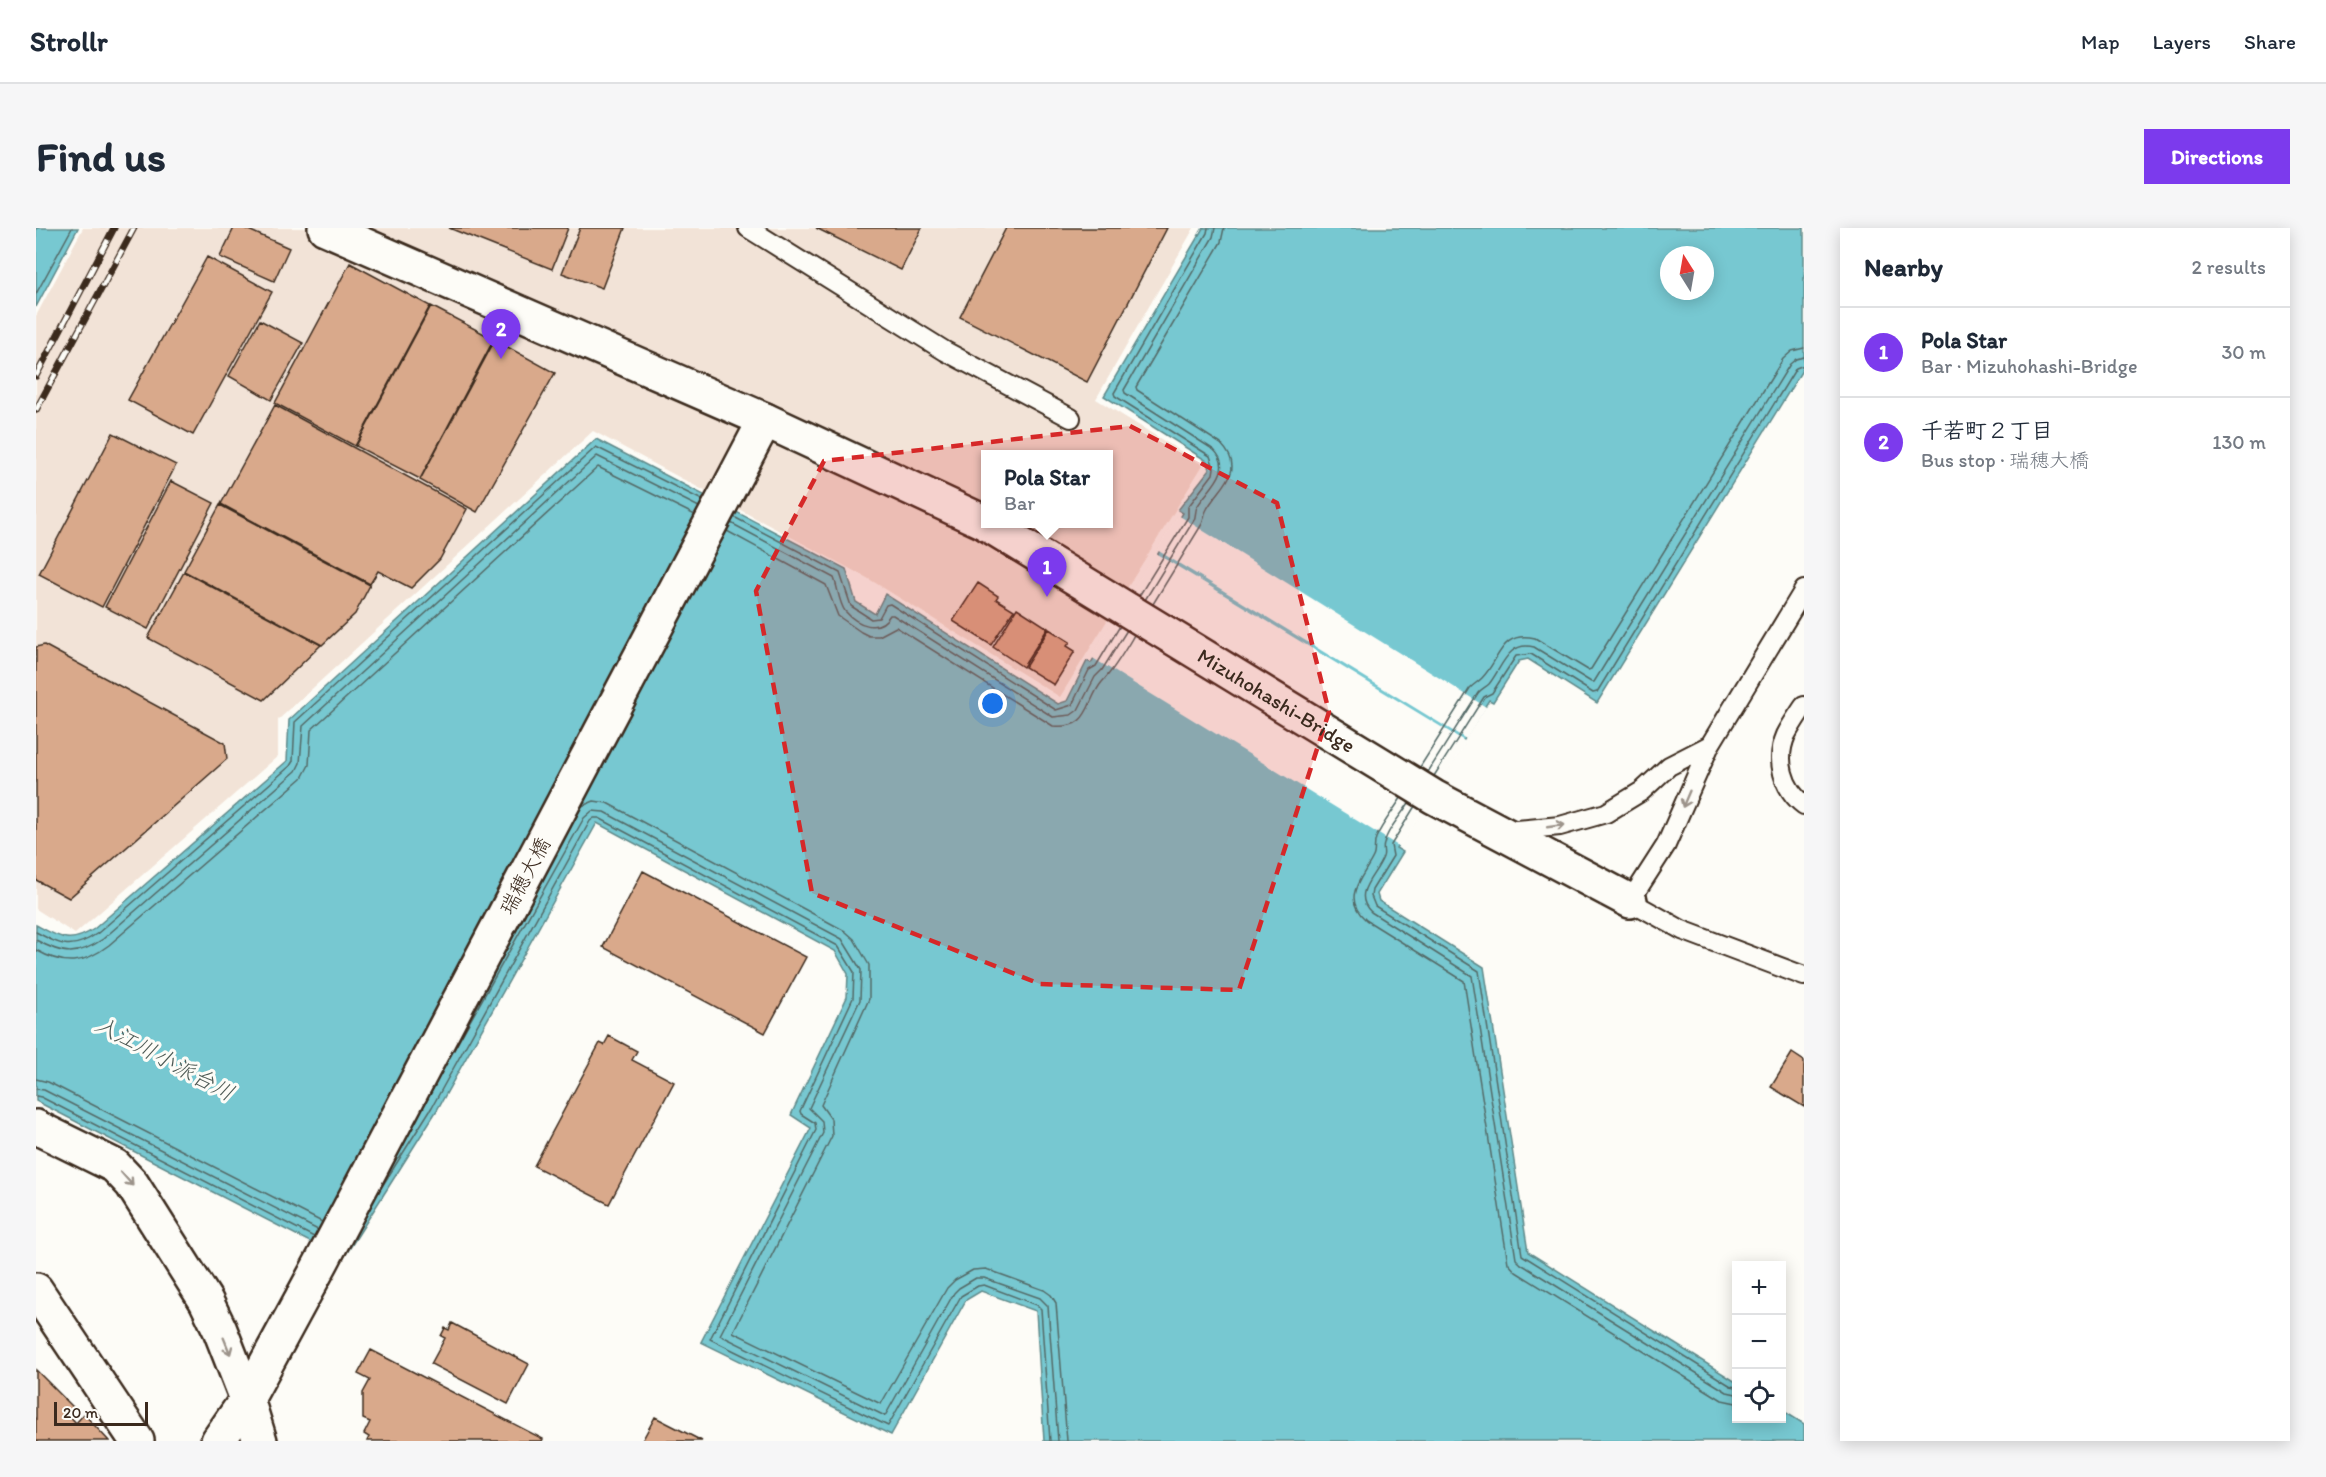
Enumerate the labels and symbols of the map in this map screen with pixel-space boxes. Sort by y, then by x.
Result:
north arrow [1660,246,1714,300]
pin: 2 [482,310,520,359]
pin: 1 [1028,548,1066,597]
street label: Mizuhohashi-Bridge [1193,643,1360,758]
your location [978,689,1007,718]
one-way arrow [1680,789,1691,807]
one-way arrow [1546,820,1565,831]
street label: 瑞穂大橋 [494,833,555,919]
water label: 入江川小派台川 [90,1010,239,1107]
one-way arrow [120,1171,134,1186]
one-way arrow [222,1337,233,1355]
scale bar [54,1399,148,1426]

